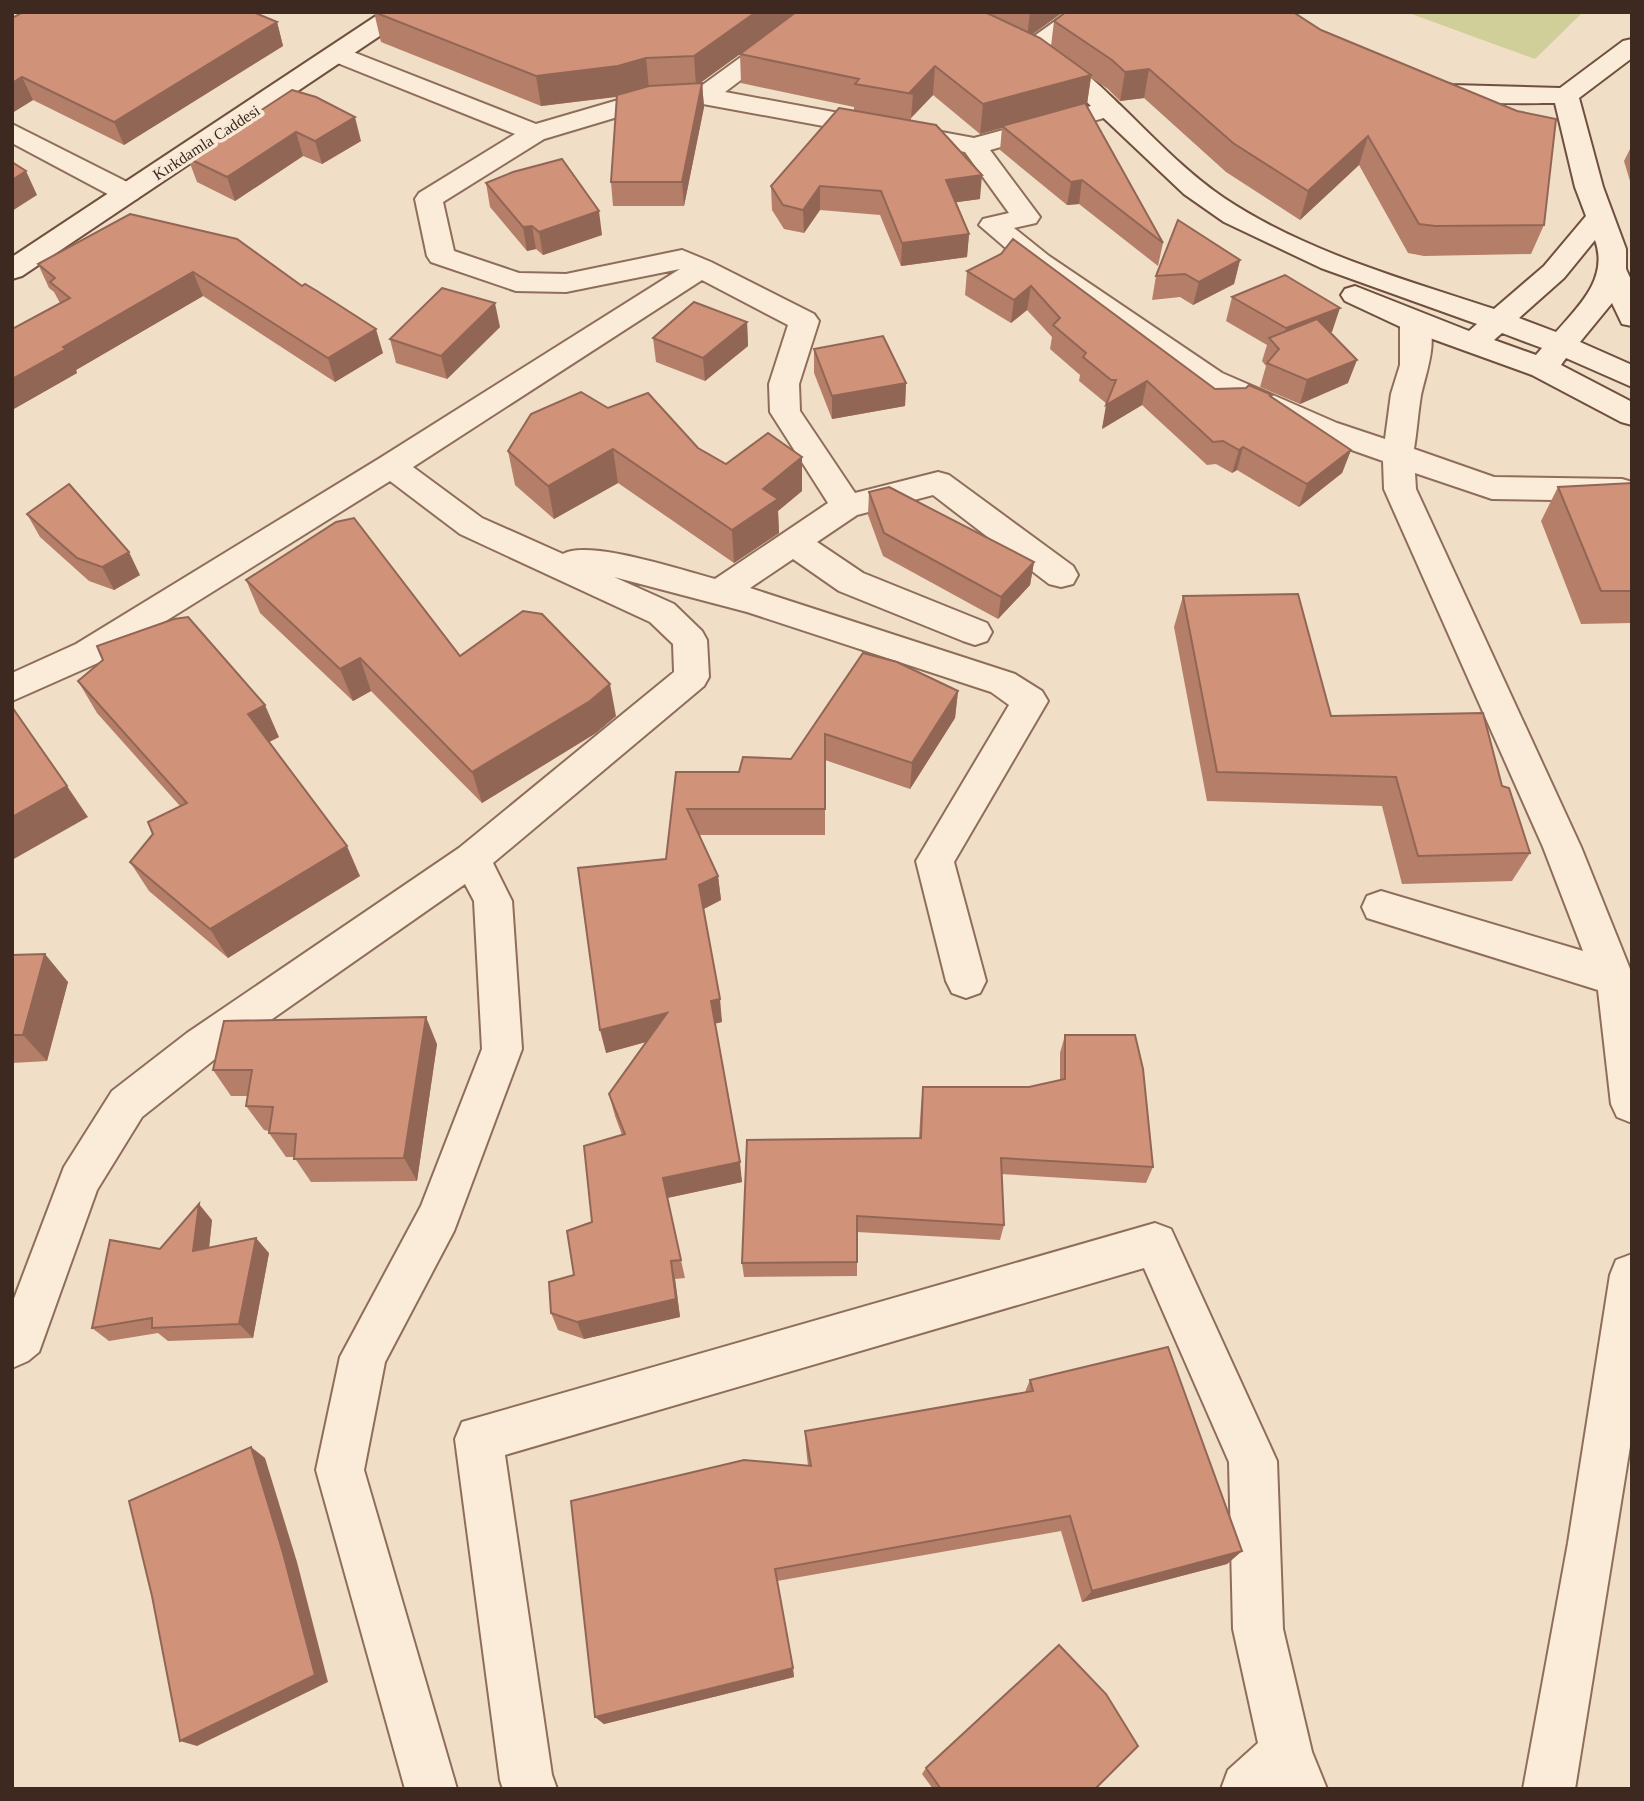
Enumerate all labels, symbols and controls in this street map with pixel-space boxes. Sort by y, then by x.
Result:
street label: Kırkdamla Caddesi [150,101,263,183]

